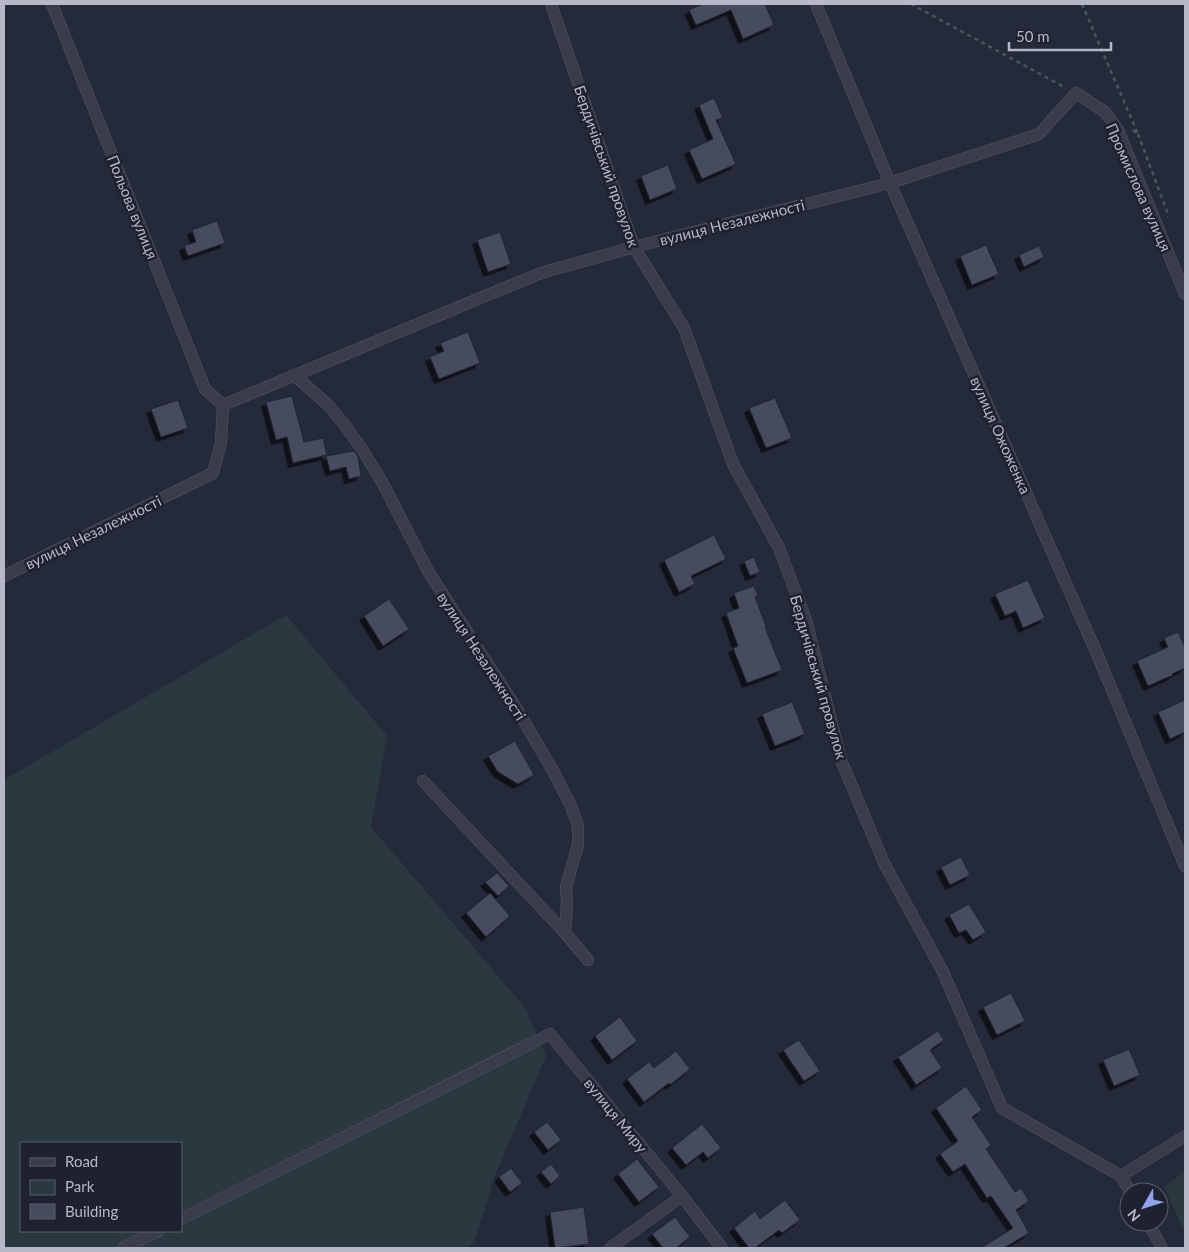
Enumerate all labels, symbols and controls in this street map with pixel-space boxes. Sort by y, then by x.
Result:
scale bar [1009,20,1112,52]
text: 50 m [1016,27,1050,45]
street label: Бердичівський провулок [571,83,643,249]
street label: Промислова вулиця [1103,120,1175,254]
street label: Польова вулиця [104,152,162,262]
street label: вулиця Незалежності [657,195,807,249]
street label: вулиця Ожоженка [967,374,1035,496]
street label: вулиця Незалежності [22,491,164,573]
street label: вулиця Незалежності [434,589,530,723]
street label: Бердичівський провулок [787,593,851,761]
street label: вулиця Миру [581,1074,652,1156]
legend [20,1142,182,1232]
text: Road [65,1152,98,1170]
text: Park [65,1177,95,1195]
north arrow [1119,1182,1169,1232]
text: Building [65,1202,118,1220]
text: N [1124,1206,1144,1225]

